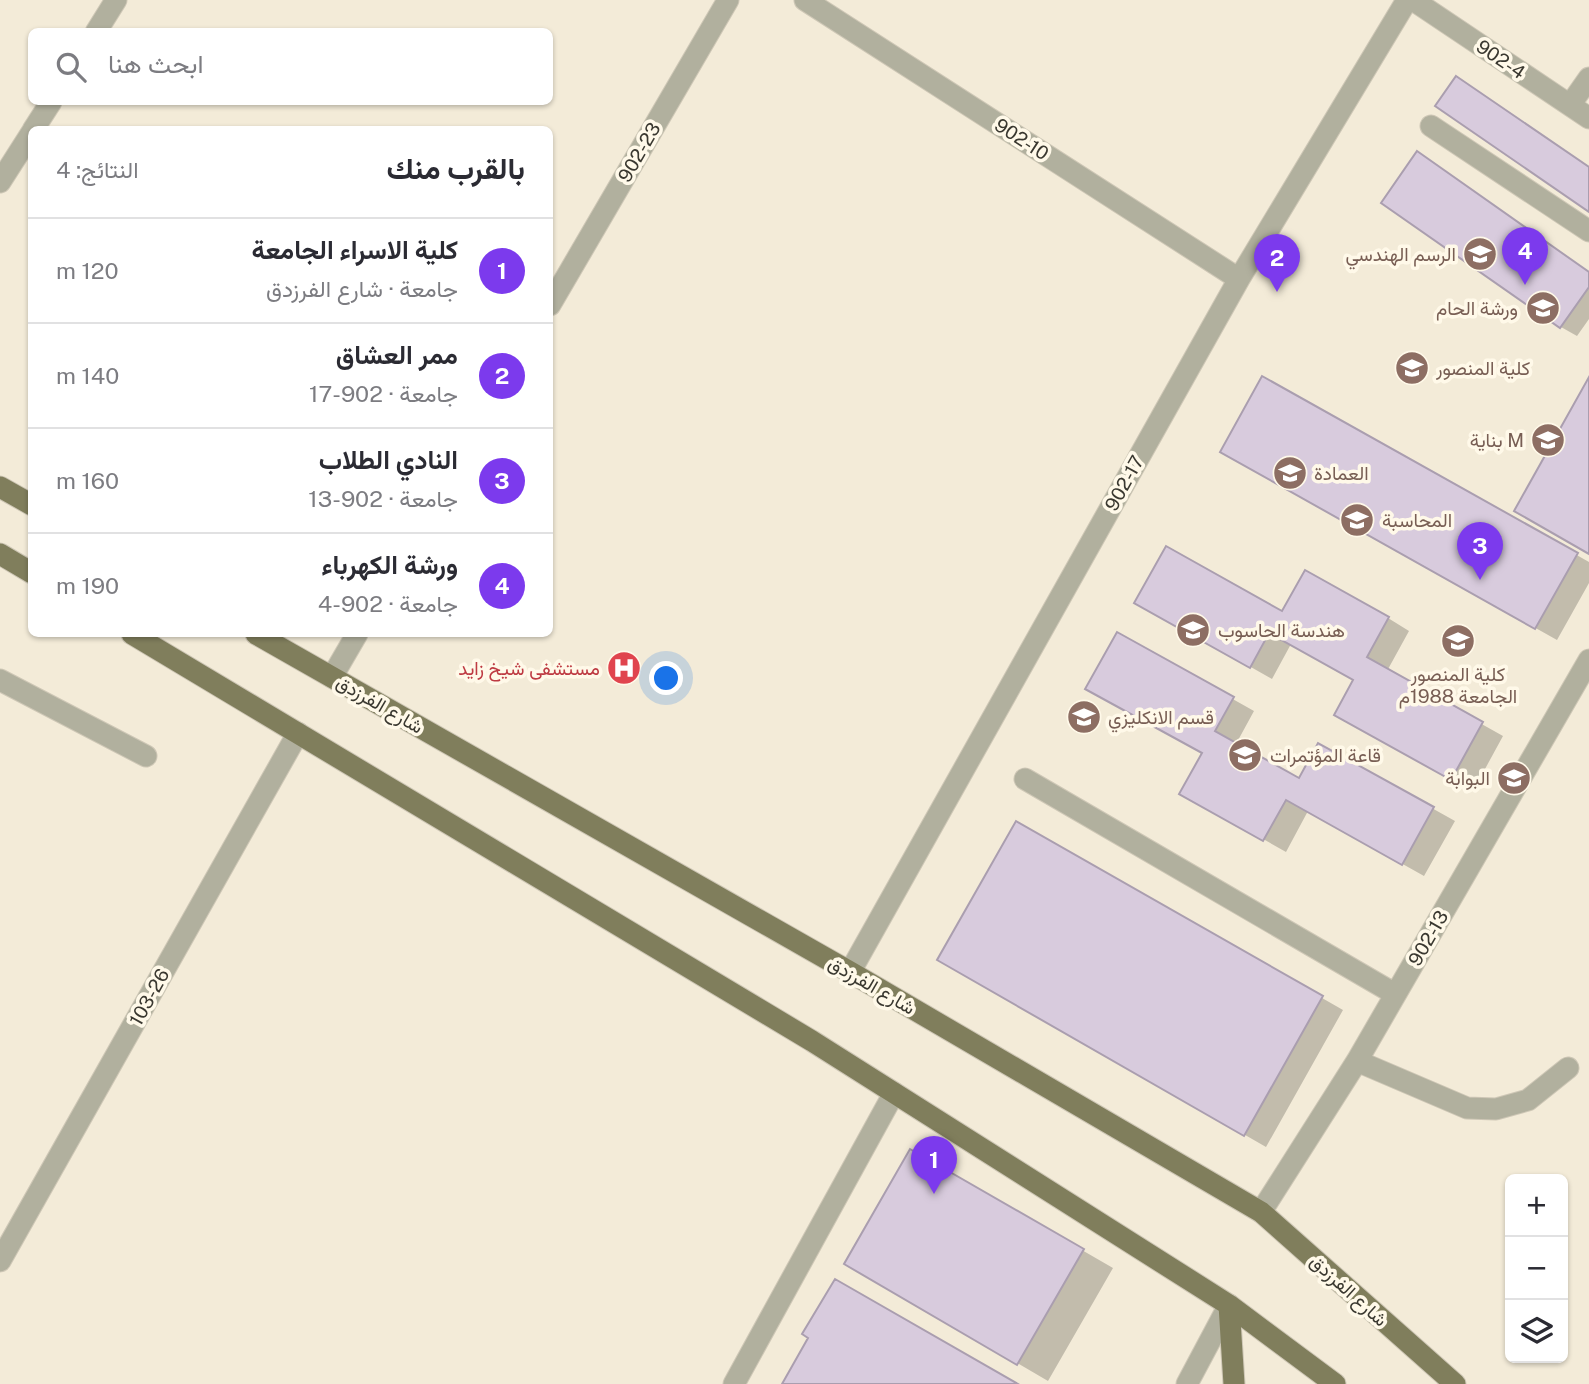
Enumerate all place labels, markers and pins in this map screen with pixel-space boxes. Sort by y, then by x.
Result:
pin: 4 [1502,227,1548,285]
pin: 2 [1254,234,1300,292]
school or university icon: الرسم الهندسي [1461,235,1499,273]
place label: الرسم الهندسي [1345,243,1456,270]
school or university icon: ورشة الحام [1524,289,1562,327]
place label: ورشة الحام [1436,297,1518,321]
school or university icon: كلية المنصور [1393,349,1431,387]
place label: كلية المنصور [1435,357,1530,380]
school or university icon: بناية M [1529,421,1567,459]
place label: بناية M [1470,429,1524,452]
school or university icon: العمادة [1271,454,1309,492]
place label: العمادة [1314,462,1369,484]
school or university icon: المحاسبة [1338,501,1376,539]
place label: المحاسبة [1382,509,1452,532]
pin: 3 [1457,522,1503,580]
school or university icon: هندسة الحاسوب [1174,611,1212,649]
place label: هندسة الحاسوب [1218,619,1345,642]
school or university icon: كلية المنصور الجامعة 1988م [1439,622,1477,660]
hospital icon: مستشفى شيخ زايد [605,649,643,687]
place label: مستشفى شيخ زايد [458,657,600,682]
place label: كلية المنصور الجامعة 1988م [1399,663,1517,709]
school or university icon: قسم الانكليزي [1065,698,1103,736]
place label: قسم الانكليزي [1108,706,1214,733]
school or university icon: قاعة المؤتمرات [1226,736,1264,774]
place label: قاعة المؤتمرات [1270,744,1381,767]
school or university icon: البوابة [1495,759,1533,797]
place label: البوابة [1445,767,1490,790]
pin: 1 [911,1136,957,1194]

